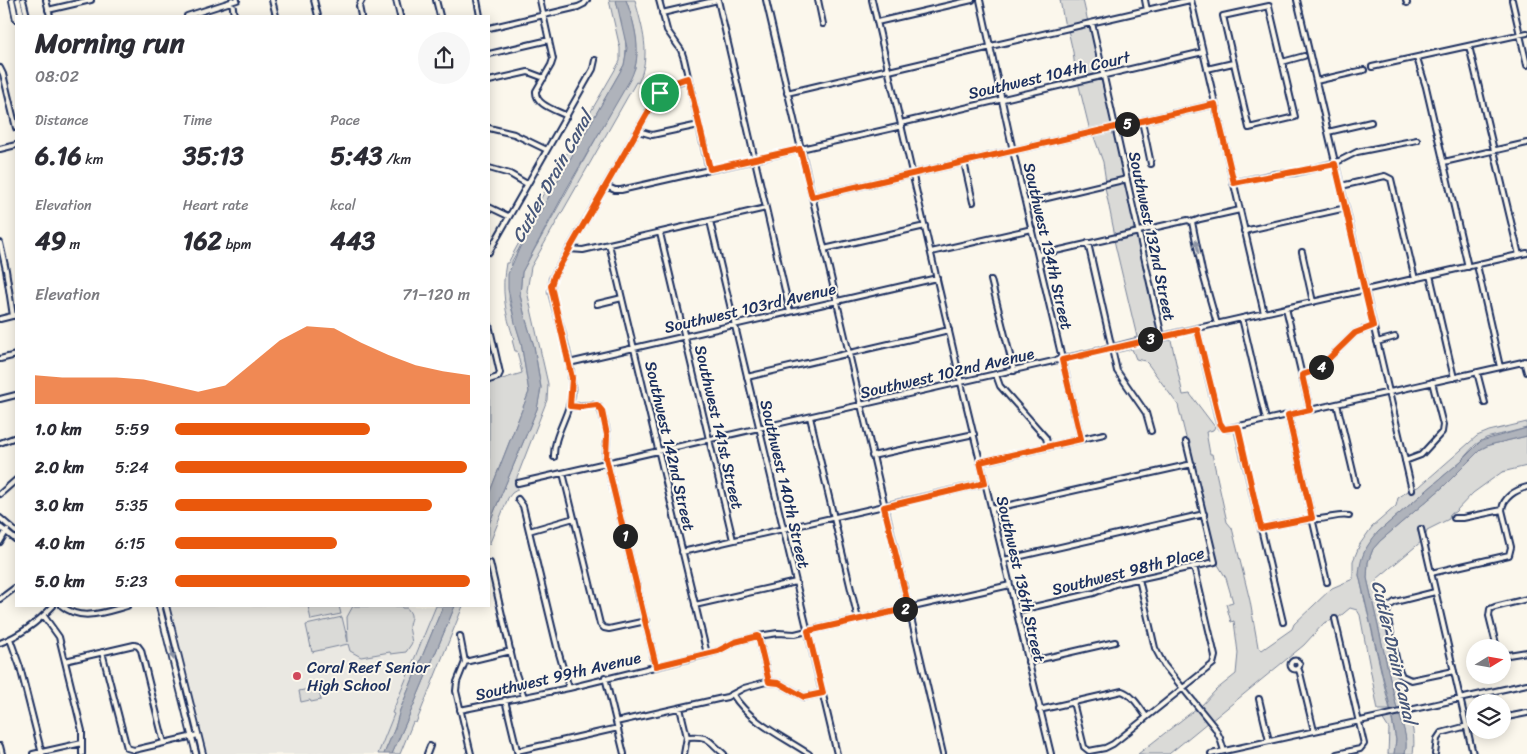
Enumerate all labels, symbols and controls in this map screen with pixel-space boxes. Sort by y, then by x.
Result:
text: Morning run [35,18,185,67]
button: share [418,32,470,84]
street label: Southwest 104th Court [965,42,1133,108]
text: 08:02 [35,62,79,91]
pin [639,72,681,114]
icon: arrive [646,79,674,107]
water label: Cutler Drain Canal [503,102,603,249]
text: Distance [35,108,88,133]
text: Time [183,108,212,133]
text: Pace [330,108,360,133]
pin: 5 [1114,112,1140,136]
text: 5 [1123,112,1132,137]
text: 6.16 [35,133,82,178]
text: 35:13 [183,133,244,178]
text: 5:43 [330,133,383,178]
text: km [82,147,104,172]
text: /km [383,147,411,172]
street label: Southwest 132nd Street [1120,149,1184,323]
street label: Southwest 134th Street [1015,159,1081,333]
text: Elevation [35,193,92,218]
text: Heart rate [183,193,248,218]
text: kcal [330,193,356,218]
text: 49 [35,218,66,263]
text: 162 [183,218,222,263]
text: 443 [330,218,375,263]
text: m [66,232,80,257]
text: bpm [222,232,252,257]
one-way arrow [1193,240,1201,255]
street label: Southwest 103rd Avenue [661,274,839,342]
text: Elevation [35,280,100,309]
text: 71–120 m [402,280,470,309]
pin: 3 [1138,326,1162,352]
text: 3 [1147,327,1154,352]
street label: Southwest 102nd Avenue [857,339,1037,407]
street label: Southwest 141st Street [686,342,752,512]
pin: 4 [1308,354,1334,380]
text: 4 [1317,355,1326,380]
street label: Southwest 142nd Street [636,358,704,534]
street label: Southwest 140th Street [751,397,819,571]
text: 1.0 km [35,415,82,444]
text: 5:59 [115,415,149,444]
text: 2.0 km [35,453,84,482]
text: 5:24 [115,453,149,482]
text: 3.0 km [35,491,84,520]
text: 5:35 [115,491,148,520]
street label: Southwest 136th Street [988,493,1054,665]
pin: 1 [612,524,638,548]
text: 1 [622,524,629,549]
text: 4.0 km [35,529,85,558]
text: 6:15 [115,529,146,558]
street label: Southwest 98th Place [1049,538,1207,604]
text: 5.0 km [35,567,85,596]
text: 5:23 [115,567,148,596]
water label: Cutler Drain Canal [1362,577,1427,730]
pin: 2 [892,596,918,622]
text: 2 [901,597,910,622]
north arrow [1466,639,1511,684]
map controls [1466,639,1511,739]
street label: Southwest 99th Avenue [472,643,644,709]
one-way arrow [168,646,176,661]
place label: Coral Reef Senior High School [307,653,431,700]
marker: Coral Reef Senior High School [291,670,303,682]
button: layers [1466,694,1511,739]

